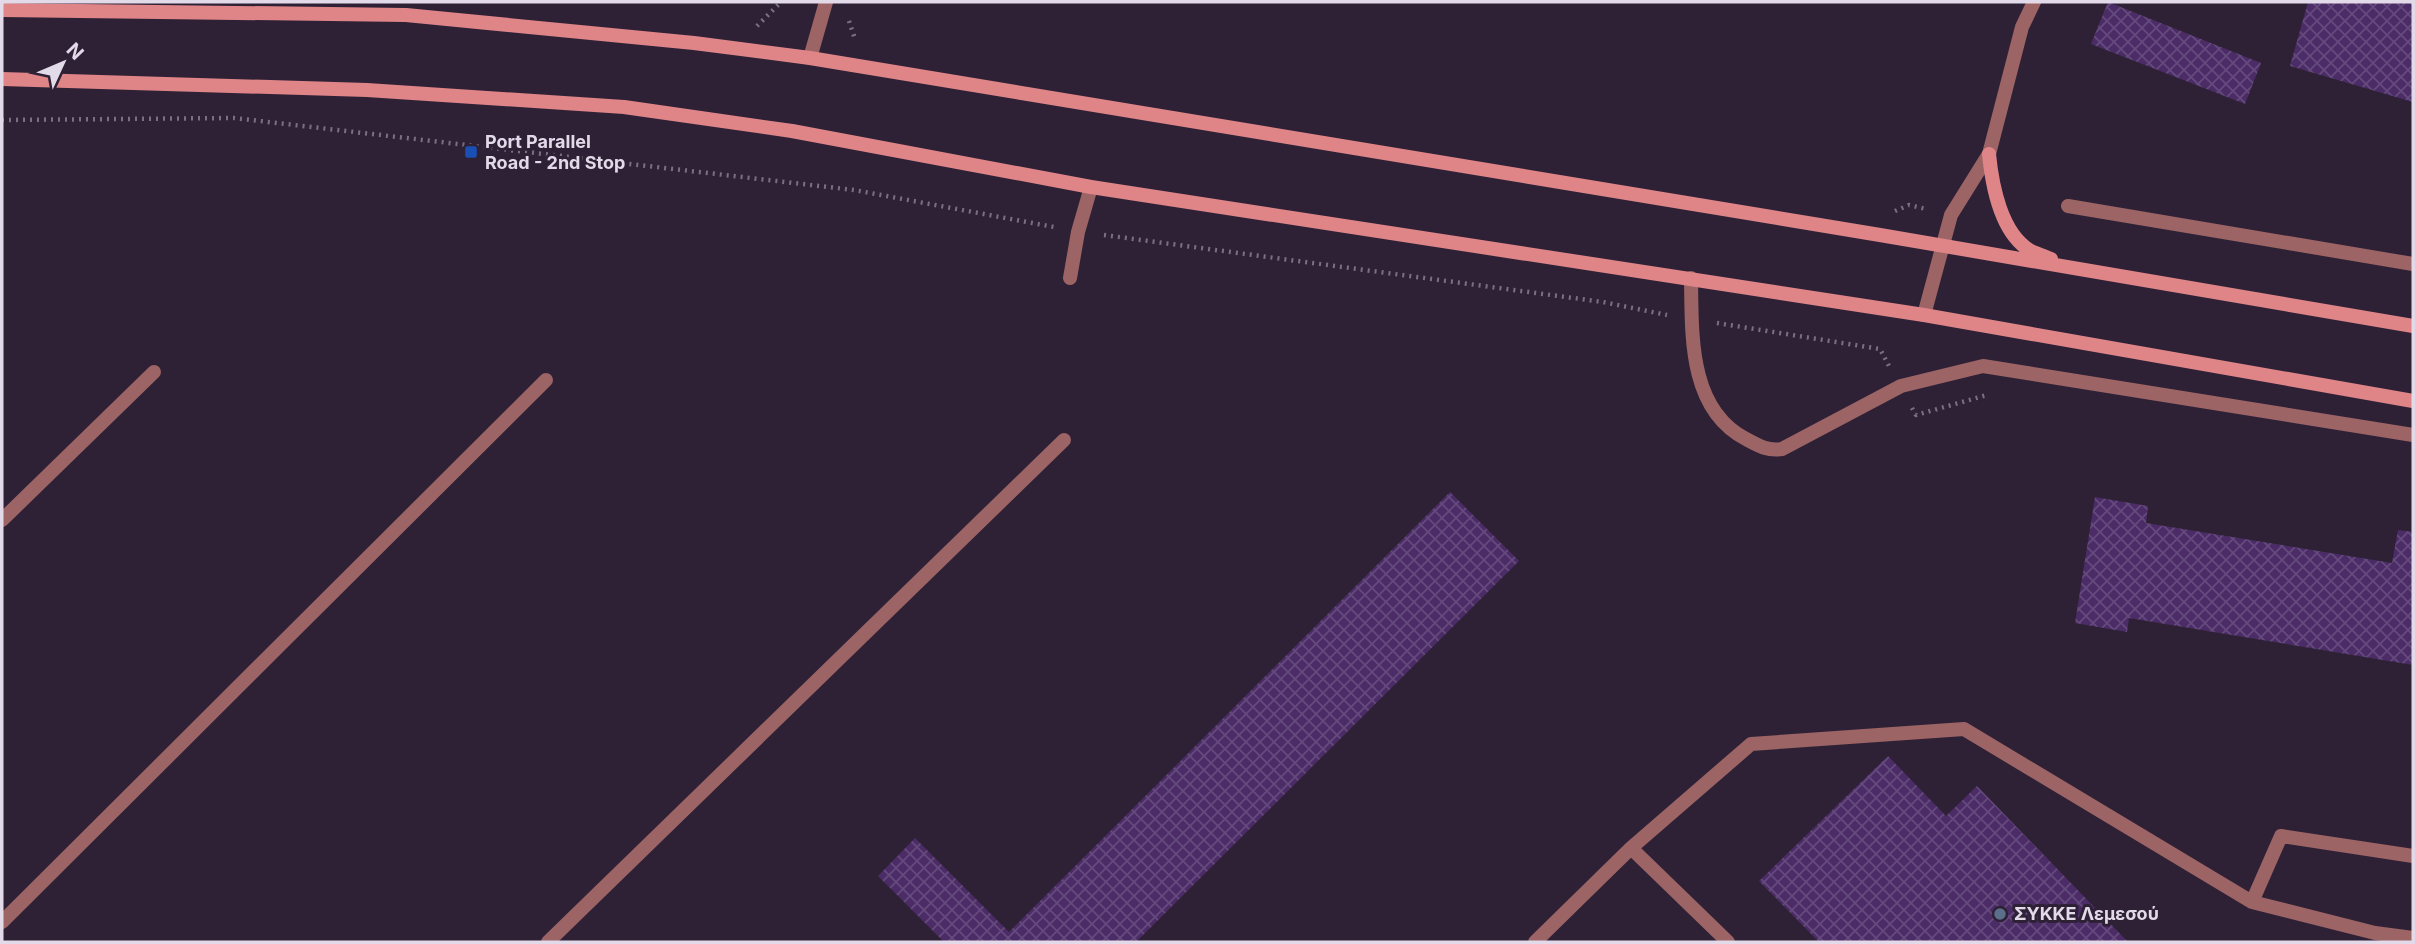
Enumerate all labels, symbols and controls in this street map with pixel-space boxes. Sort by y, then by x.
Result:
north arrow [28,28,98,98]
text: N [62,38,88,65]
place label: Port Parallel Road - 2nd Stop [485,131,625,173]
marker: Port Parallel Road - 2nd Stop [463,144,479,160]
place label: ΣΥΚΚΕ Λεμεσού [2014,903,2159,924]
marker: ΣΥΚΚΕ Λεμεσού [1992,906,2008,922]

